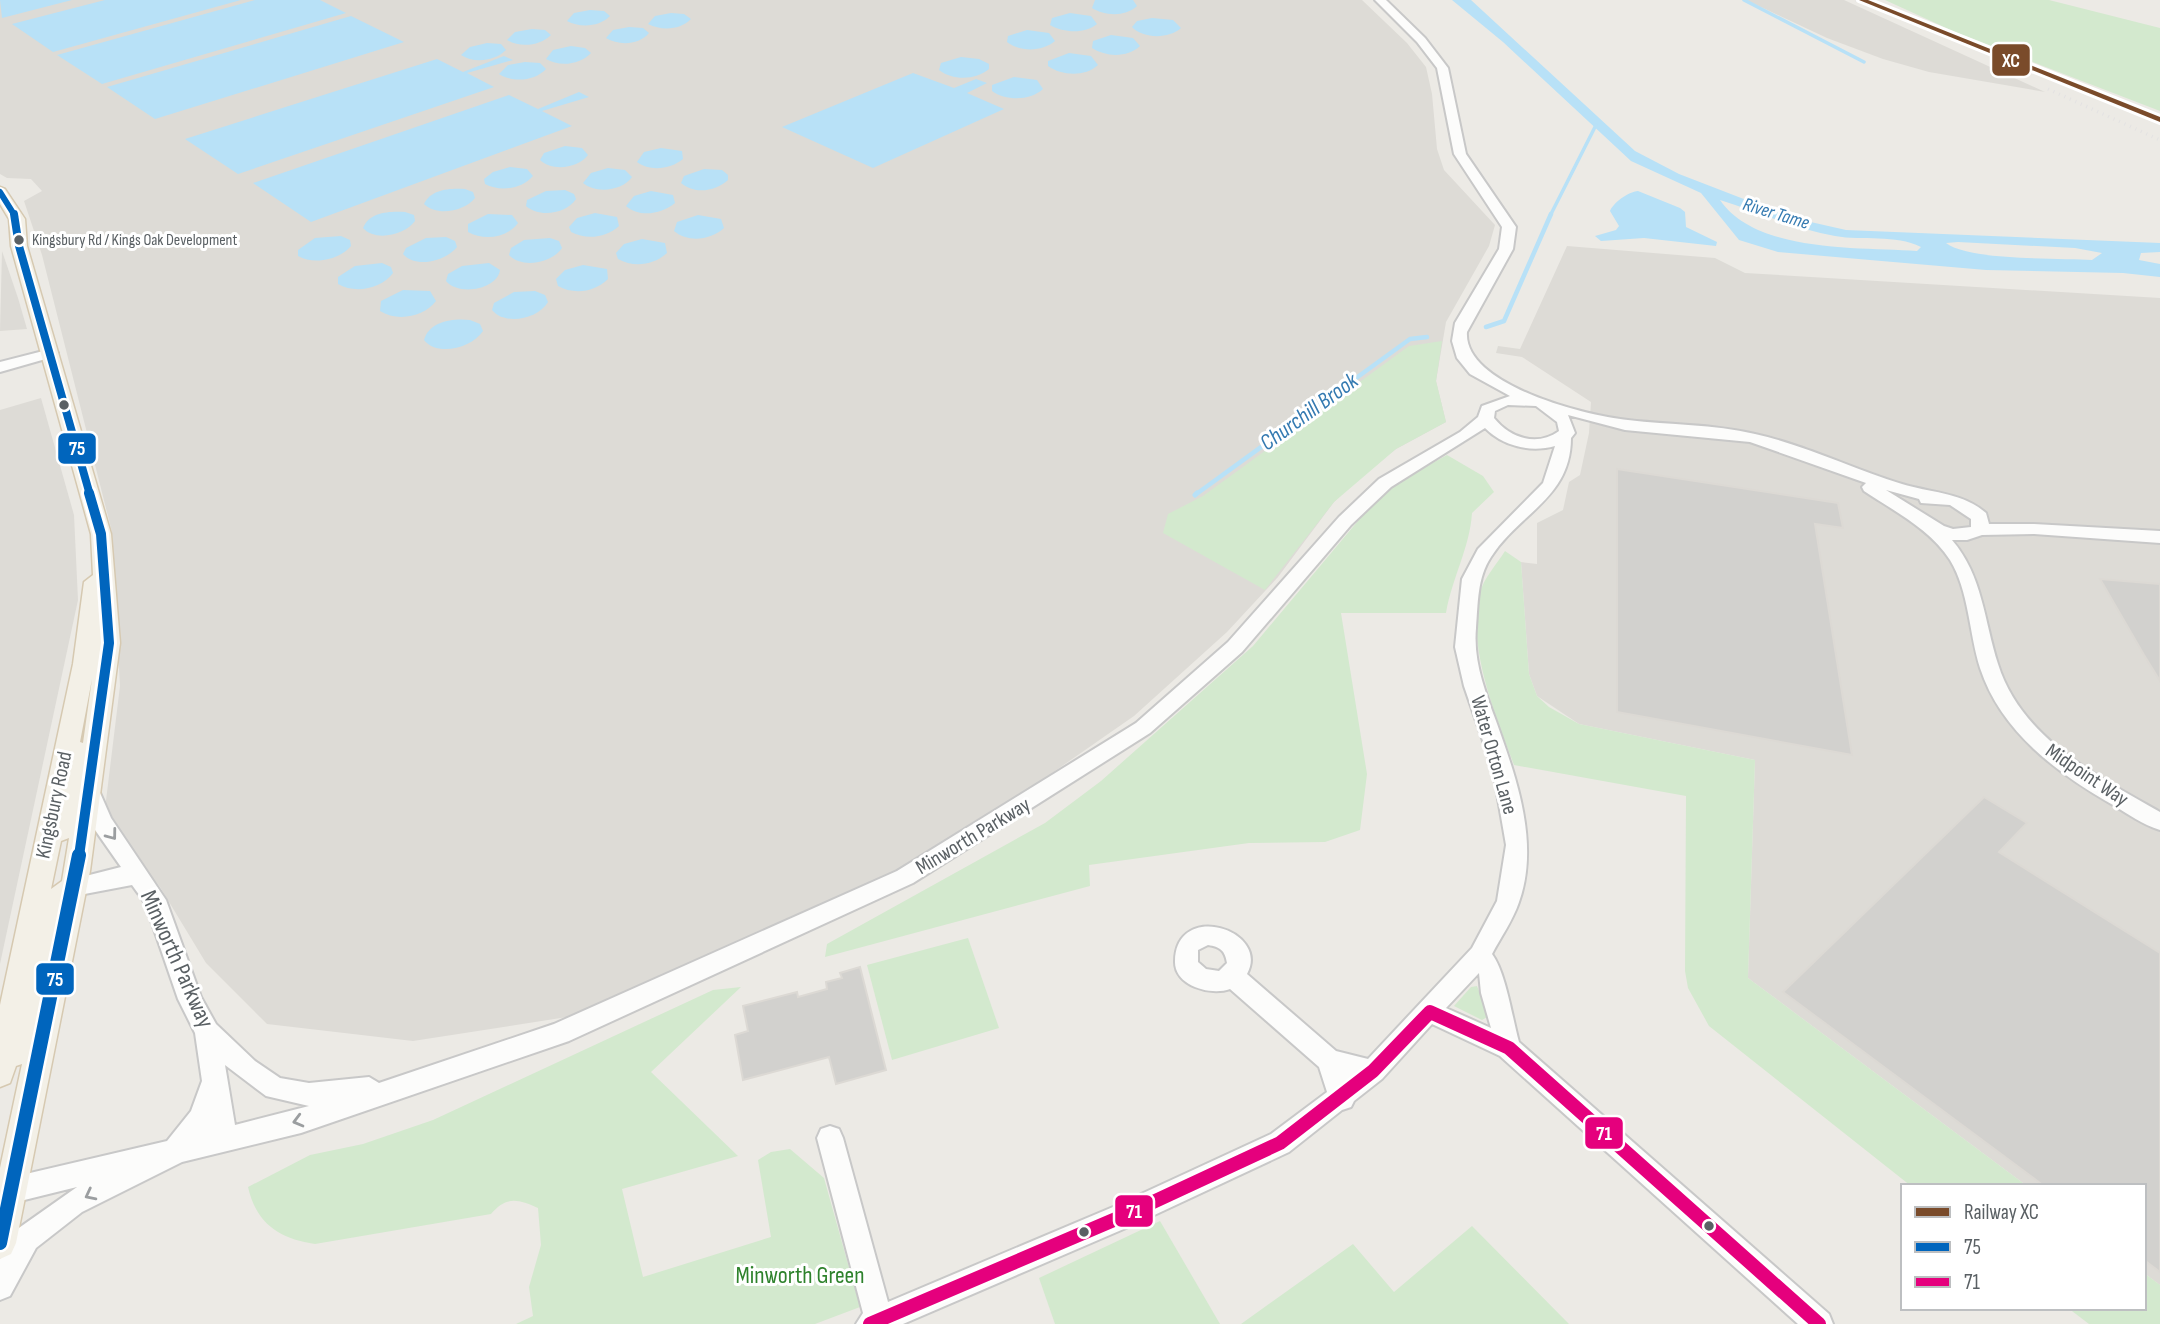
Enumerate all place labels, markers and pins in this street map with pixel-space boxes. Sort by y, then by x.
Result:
place label: Kingsbury Rd / Kings Oak Development [32,231,238,250]
marker: Kingsbury Rd / Kings Oak Development [12,233,26,247]
unlabelled marker [57,398,71,412]
unlabelled marker [1702,1219,1716,1233]
unlabelled marker [1077,1225,1091,1239]

